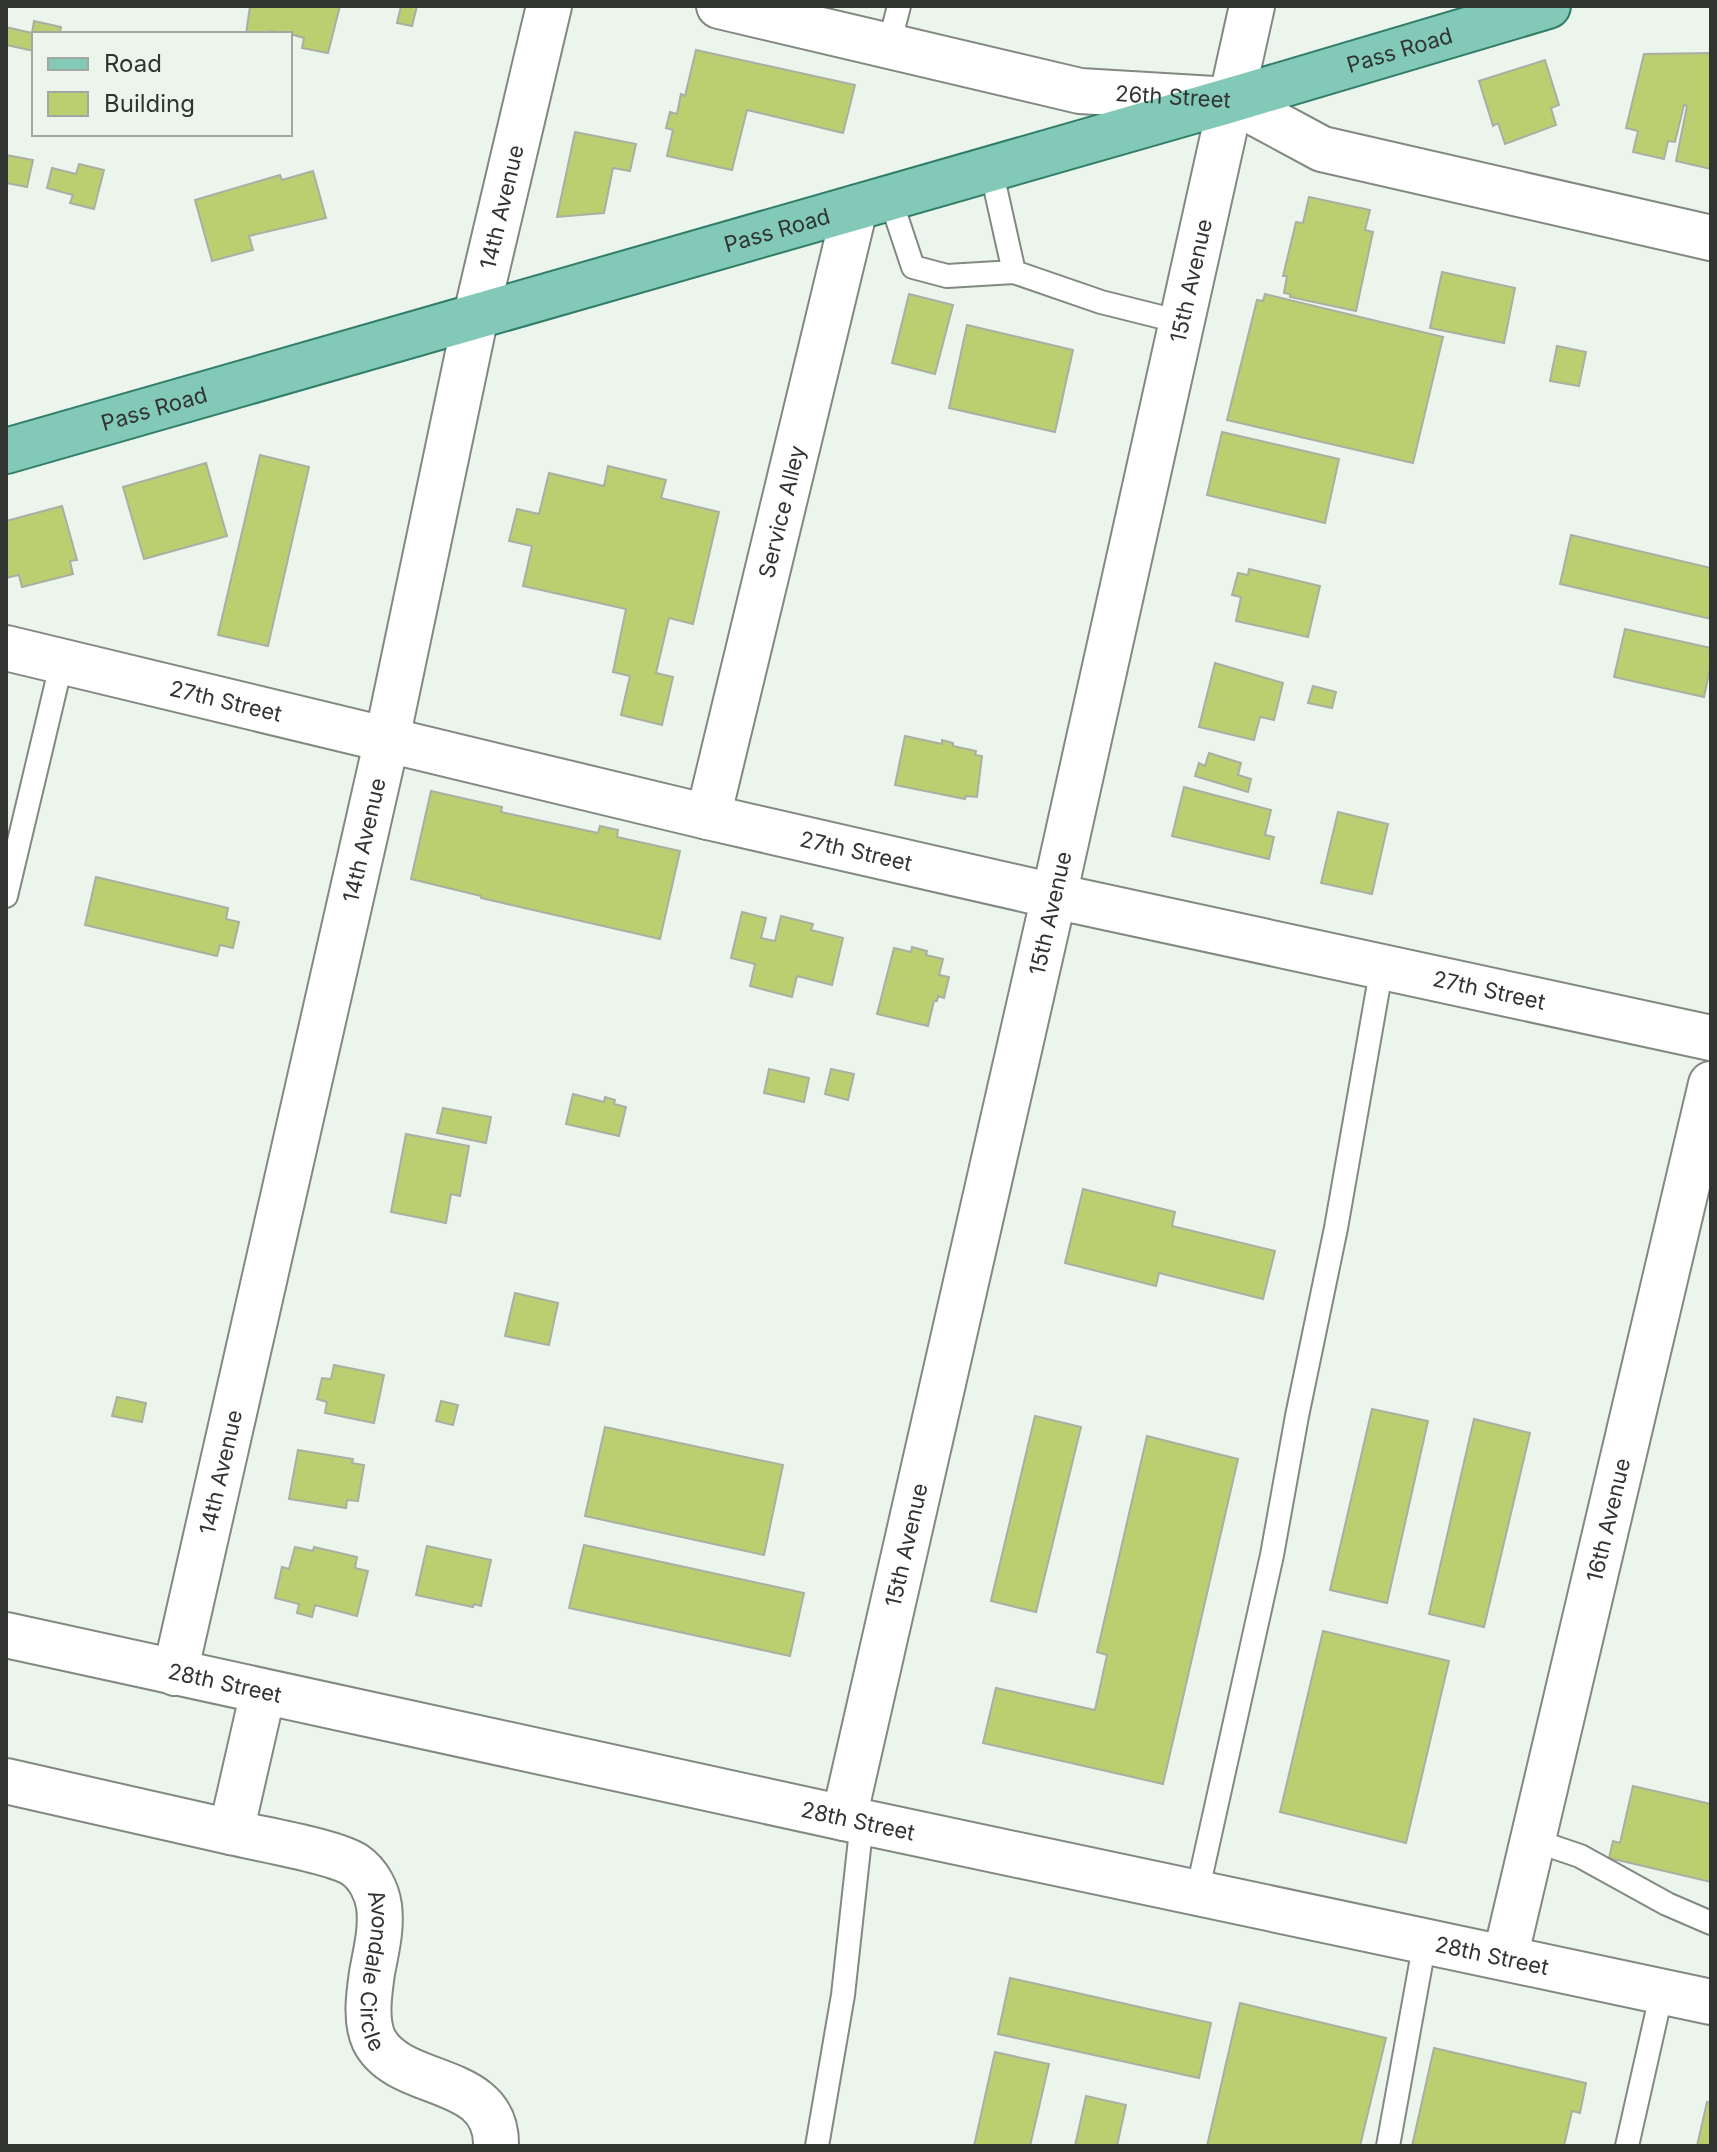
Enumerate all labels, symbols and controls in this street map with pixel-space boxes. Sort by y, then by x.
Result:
street label: Pass Road [1344,22,1455,78]
legend [32,32,292,136]
text: Road [104,49,162,78]
street label: 26th Street [1114,80,1231,113]
text: Building [104,89,195,118]
street label: 14th Avenue [474,142,529,272]
street label: Pass Road [721,203,833,258]
street label: 15th Avenue [1165,216,1217,345]
street label: Pass Road [98,381,210,436]
street label: Service Alley [753,443,810,581]
street label: 27th Street [167,675,284,727]
street label: 14th Avenue [337,775,391,905]
street label: 27th Street [797,825,915,876]
street label: 15th Avenue [1023,849,1077,978]
street label: 27th Street [1430,965,1548,1015]
street label: 14th Avenue [194,1407,247,1537]
street label: 16th Avenue [1581,1456,1635,1584]
street label: 15th Avenue [880,1481,933,1609]
street label: 28th Street [166,1658,284,1708]
street label: 28th Street [799,1796,917,1846]
street label: Avondale Circle [355,1887,393,2056]
street label: 28th Street [1433,1931,1551,1980]

